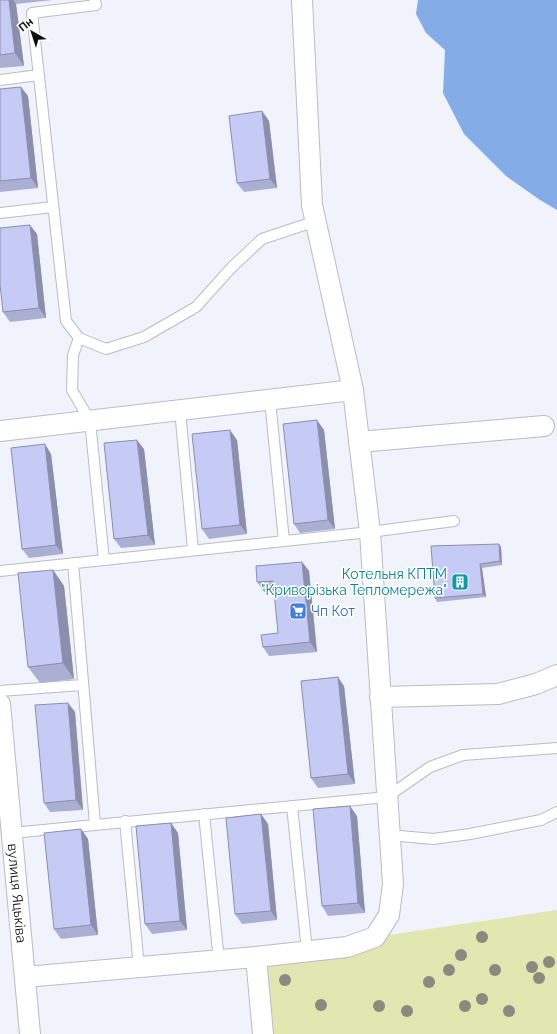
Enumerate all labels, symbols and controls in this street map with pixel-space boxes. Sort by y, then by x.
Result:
north arrow [12,12,52,52]
text: Пн [16,15,36,34]
place label: Котельня КПТМ "Криворізька Тепломережа" [261,566,447,598]
building icon: Котельня КПТМ "Криворізька Тепломережа" [450,572,470,592]
supermarket icon: Чп Кот [288,601,308,621]
place label: Чп Кот [311,603,355,619]
street label: вулиця Яцьківа [5,843,30,944]

